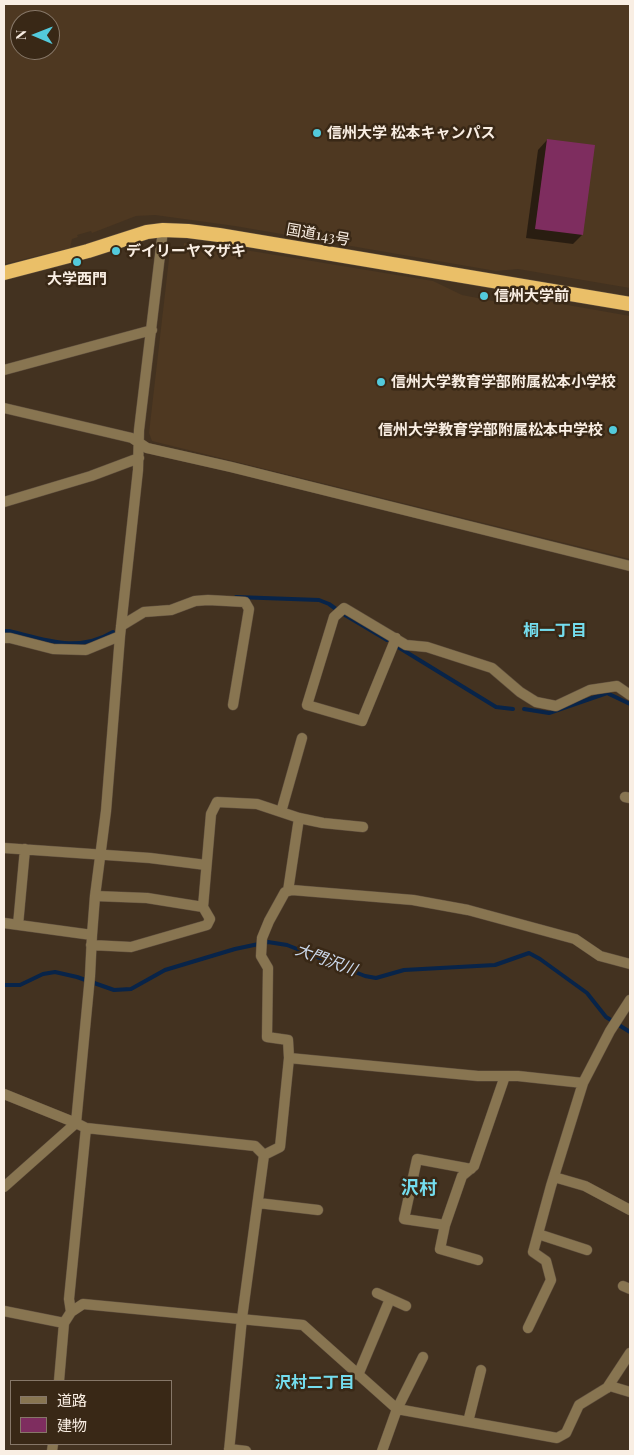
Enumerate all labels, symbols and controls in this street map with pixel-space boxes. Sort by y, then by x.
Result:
north arrow [10,10,60,60]
text: N [11,30,30,40]
place label: 信州大学 松本キャンパス [327,124,495,142]
marker: 信州大学 松本キャンパス [311,127,323,139]
street label: 国道143号 [285,221,351,249]
place label: デイリーヤマザキ [126,242,246,260]
marker: デイリーヤマザキ [110,245,122,257]
marker: 大学西門 [71,256,83,268]
place label: 大学西門 [47,270,107,288]
place label: 信州大学前 [494,287,569,305]
marker: 信州大学前 [478,290,490,302]
place label: 信州大学教育学部附属松本小学校 [391,373,616,391]
marker: 信州大学教育学部附属松本小学校 [375,376,387,388]
place label: 信州大学教育学部附属松本中学校 [378,421,603,439]
marker: 信州大学教育学部附属松本中学校 [607,424,619,436]
district label: 桐一丁目 [523,621,587,641]
water label: 大門沢川 [293,940,359,980]
district label: 沢村 [401,1177,437,1199]
district label: 沢村二丁目 [275,1373,355,1393]
legend [10,1380,172,1445]
text: 道路 [57,1390,87,1410]
text: 建物 [57,1415,87,1435]

